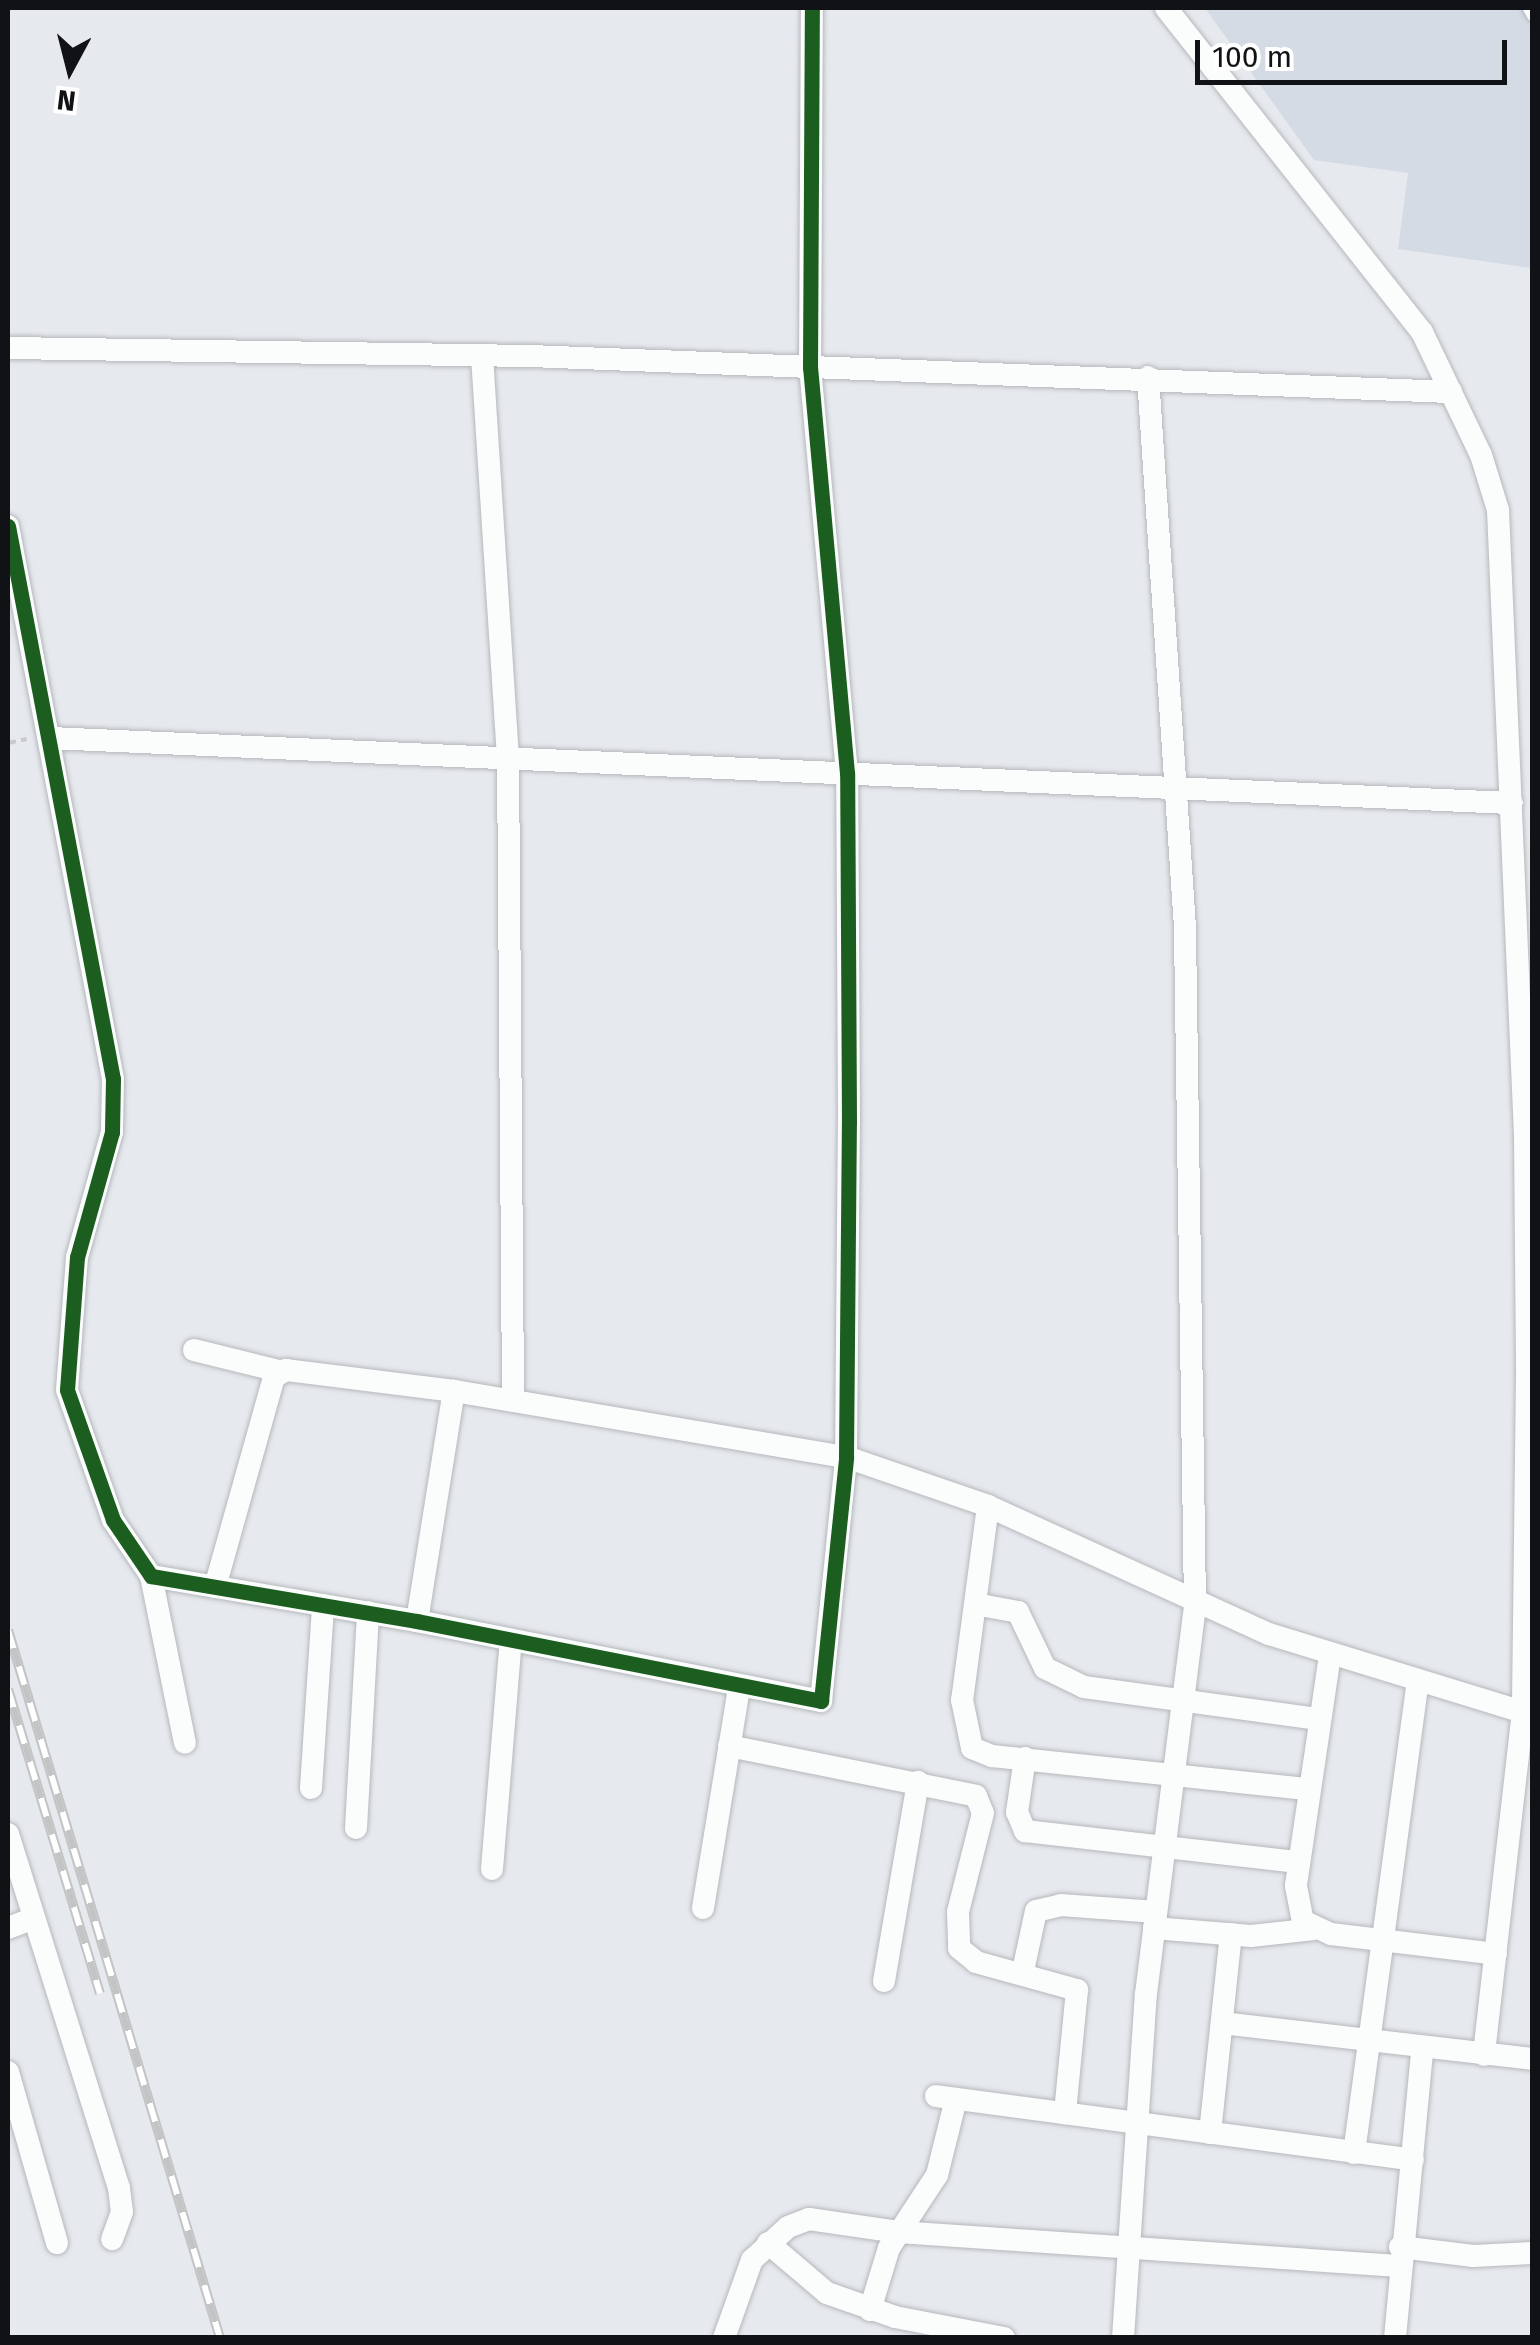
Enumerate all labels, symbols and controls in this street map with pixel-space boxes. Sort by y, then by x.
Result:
north arrow [20,20,120,120]
scale bar [1200,20,1512,82]
text: 100 m [1212,39,1292,75]
text: N [55,83,78,118]

